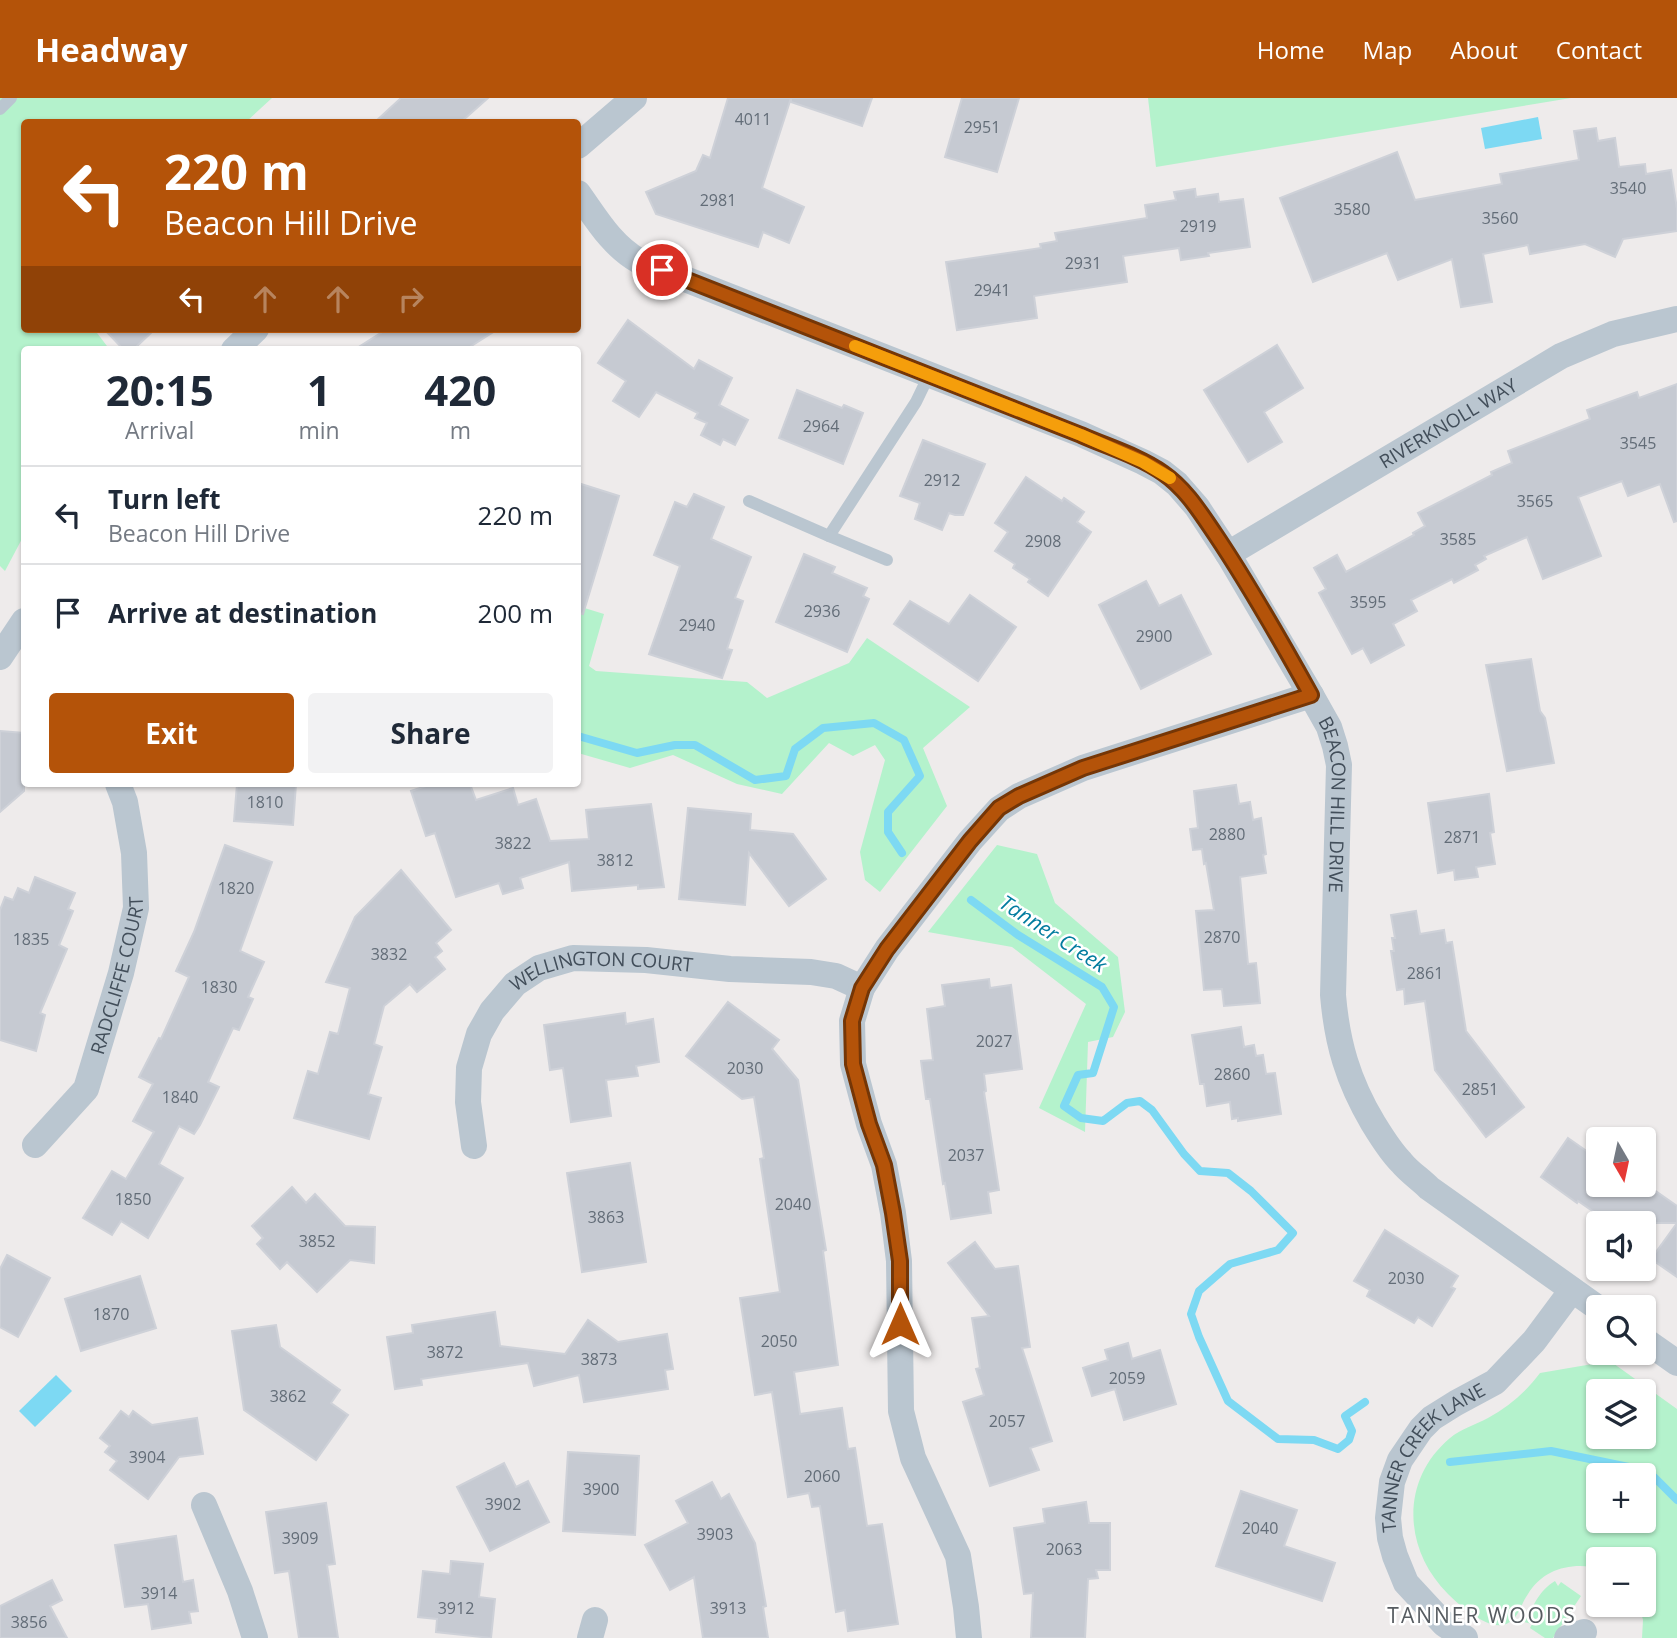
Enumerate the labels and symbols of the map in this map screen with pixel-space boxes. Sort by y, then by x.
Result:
house number: 4011 [735,108,771,130]
house number: 2951 [964,116,1000,138]
house number: 3540 [1610,177,1646,199]
house number: 2981 [700,189,736,211]
house number: 3580 [1334,198,1370,220]
house number: 3560 [1482,207,1518,229]
house number: 2919 [1180,215,1216,237]
pin [632,240,692,300]
house number: 2931 [1065,252,1101,274]
house number: 2941 [974,279,1010,301]
street label: RIVERKNOLL WAY [1374,372,1522,474]
house number: 2964 [803,415,839,437]
house number: 3545 [1620,432,1656,454]
house number: 2912 [924,469,960,491]
house number: 3565 [1517,490,1553,512]
house number: 3585 [1440,528,1476,550]
house number: 2908 [1025,530,1061,552]
house number: 3595 [1350,591,1386,613]
house number: 2936 [804,600,840,622]
house number: 2940 [679,614,715,636]
house number: 2900 [1136,625,1172,647]
street label: BEACON HILL DRIVE [1313,711,1352,893]
house number: 1810 [247,791,283,813]
house number: 2880 [1209,823,1245,845]
house number: 2871 [1444,826,1480,848]
house number: 3822 [495,832,531,854]
house number: 3812 [597,849,633,871]
house number: 1820 [218,877,254,899]
water label: Tanner Creek [995,888,1113,979]
street label: RADCLIFFE COURT [84,895,149,1057]
house number: 2870 [1204,926,1240,948]
house number: 1835 [13,928,49,950]
house number: 3832 [371,943,407,965]
street label: WELLINGTON COURT [504,945,695,997]
house number: 2861 [1407,962,1443,984]
house number: 1830 [201,976,237,998]
house number: 2027 [976,1030,1012,1052]
house number: 2030 [727,1057,763,1079]
house number: 2860 [1214,1063,1250,1085]
house number: 2851 [1462,1078,1498,1100]
house number: 1840 [162,1086,198,1108]
north arrow [1586,1127,1656,1197]
house number: 2037 [948,1144,984,1166]
house number: 1850 [115,1188,151,1210]
house number: 2040 [775,1193,811,1215]
house number: 3863 [588,1206,624,1228]
house number: 3852 [299,1230,335,1252]
house number: 2030 [1388,1267,1424,1289]
position arrow [863,1287,937,1361]
house number: 1870 [93,1303,129,1325]
house number: 2050 [761,1330,797,1352]
house number: 3872 [427,1341,463,1363]
house number: 3873 [581,1348,617,1370]
house number: 2059 [1109,1367,1145,1389]
street label: TANNER CREEK LANE [1375,1377,1490,1534]
house number: 3862 [270,1385,306,1407]
house number: 2057 [989,1410,1025,1432]
house number: 3904 [129,1446,165,1468]
house number: 2060 [804,1465,840,1487]
house number: 3900 [583,1478,619,1500]
house number: 3902 [485,1493,521,1515]
house number: 2040 [1242,1517,1278,1539]
house number: 3903 [697,1523,733,1545]
house number: 3909 [282,1527,318,1549]
house number: 2063 [1046,1538,1082,1560]
house number: 3914 [141,1582,177,1604]
house number: 3912 [438,1597,474,1619]
house number: 3913 [710,1597,746,1619]
district label: TANNER WOODS [1387,1601,1577,1629]
house number: 3856 [11,1611,47,1633]

